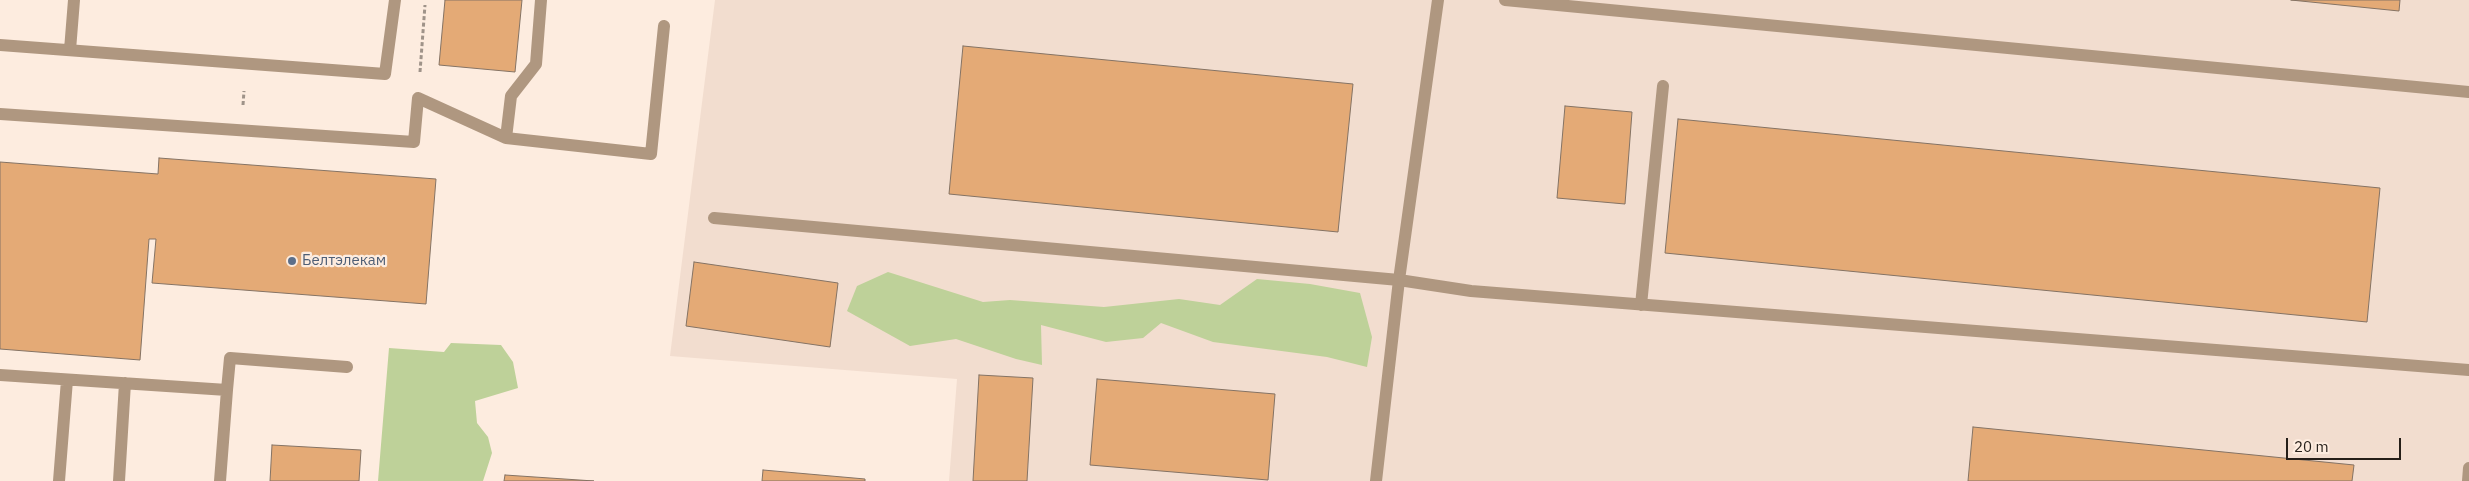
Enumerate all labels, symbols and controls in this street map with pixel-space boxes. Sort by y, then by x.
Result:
place label: Белтэлекам [302,252,386,270]
marker: Белтэлекам [286,255,298,267]
scale bar [2289,428,2404,460]
text: 20 m [2294,437,2329,456]

